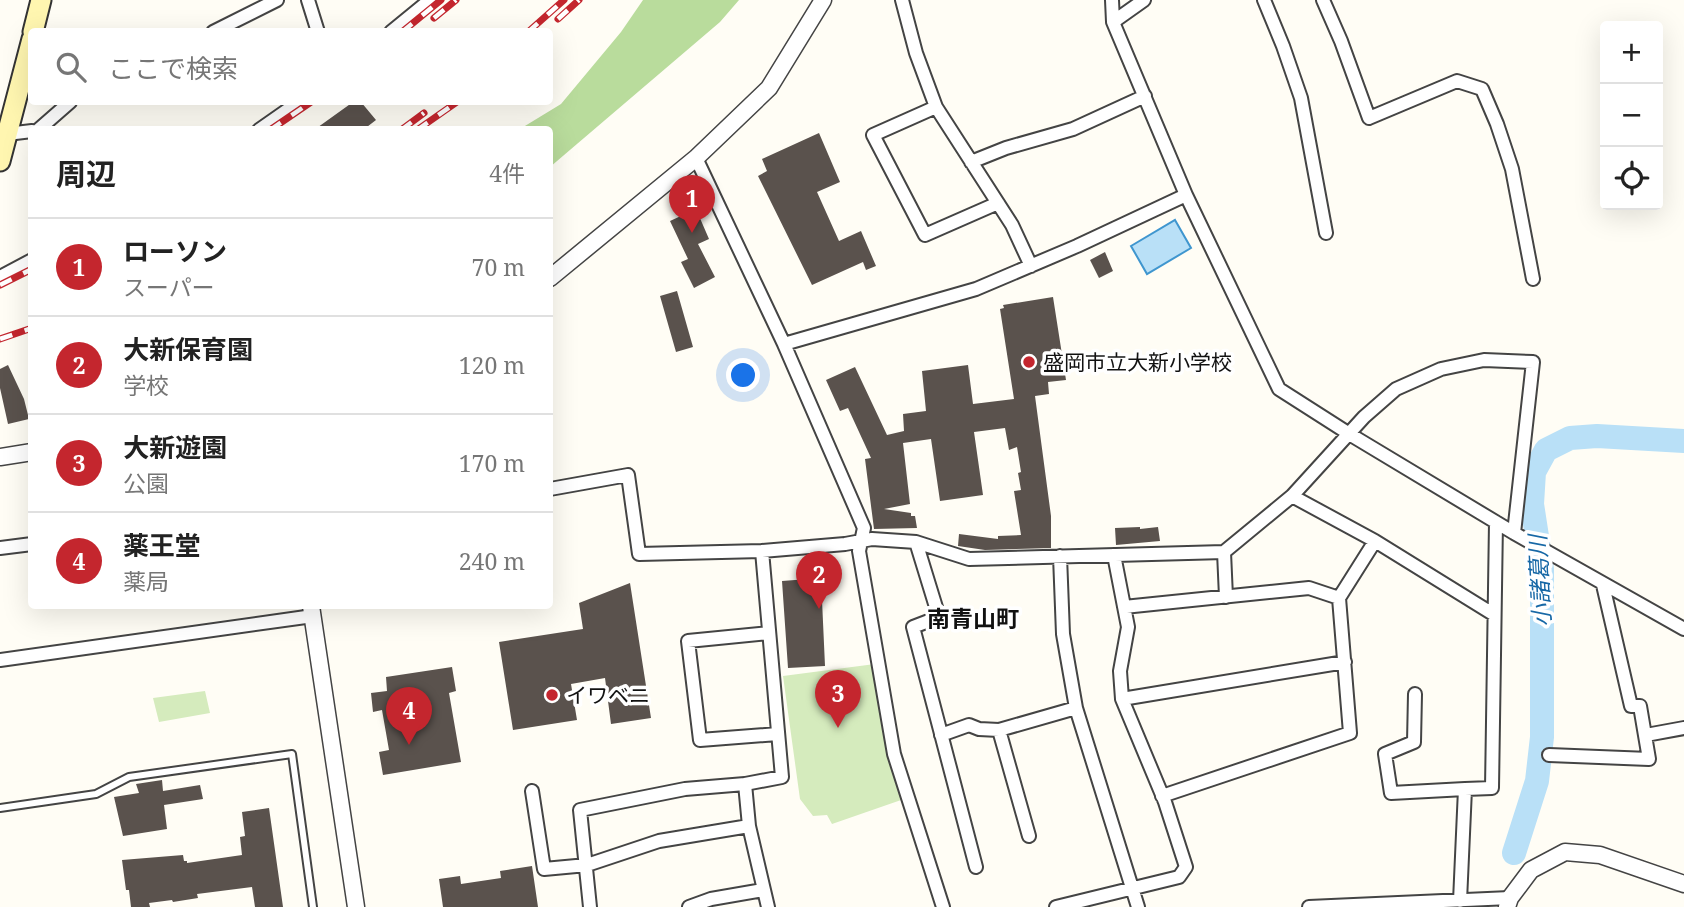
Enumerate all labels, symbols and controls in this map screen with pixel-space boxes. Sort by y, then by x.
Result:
map controls [1600,21,1663,210]
button: + [1600,21,1663,84]
search box [28,28,553,105]
icon: search [52,48,90,86]
text: ここで検索 [108,50,238,86]
button: − [1600,84,1663,147]
button: locate [1600,147,1663,210]
text: 周辺 [56,153,116,194]
text: 4件 [489,157,525,189]
pin: 1 [669,175,715,233]
text: ローソン [123,233,227,269]
text: 1 [73,251,86,283]
text: 70 m [472,251,525,283]
text: スーパー [123,271,215,303]
text: 大新保育園 [123,331,253,367]
place label: 盛岡市立大新小学校 [1043,348,1232,376]
text: 2 [73,349,86,381]
text: 120 m [459,349,525,381]
marker: 盛岡市立大新小学校 [1021,354,1037,370]
your location [726,358,760,392]
text: 学校 [123,369,169,401]
text: 大新遊園 [123,429,227,465]
text: 3 [73,447,86,479]
text: 170 m [459,447,525,479]
text: 公園 [123,467,169,499]
text: 薬王堂 [123,527,201,563]
water label: 小諸葛川 [1520,531,1557,628]
text: 4 [73,545,86,577]
text: 240 m [459,545,525,577]
pin: 2 [796,551,842,609]
text: 薬局 [123,565,169,597]
district label: 南青山町 [927,602,1019,634]
pin: 3 [815,670,861,728]
place label: イワベニ [566,681,650,709]
pin: 4 [386,687,432,745]
marker: イワベニ [544,687,560,703]

